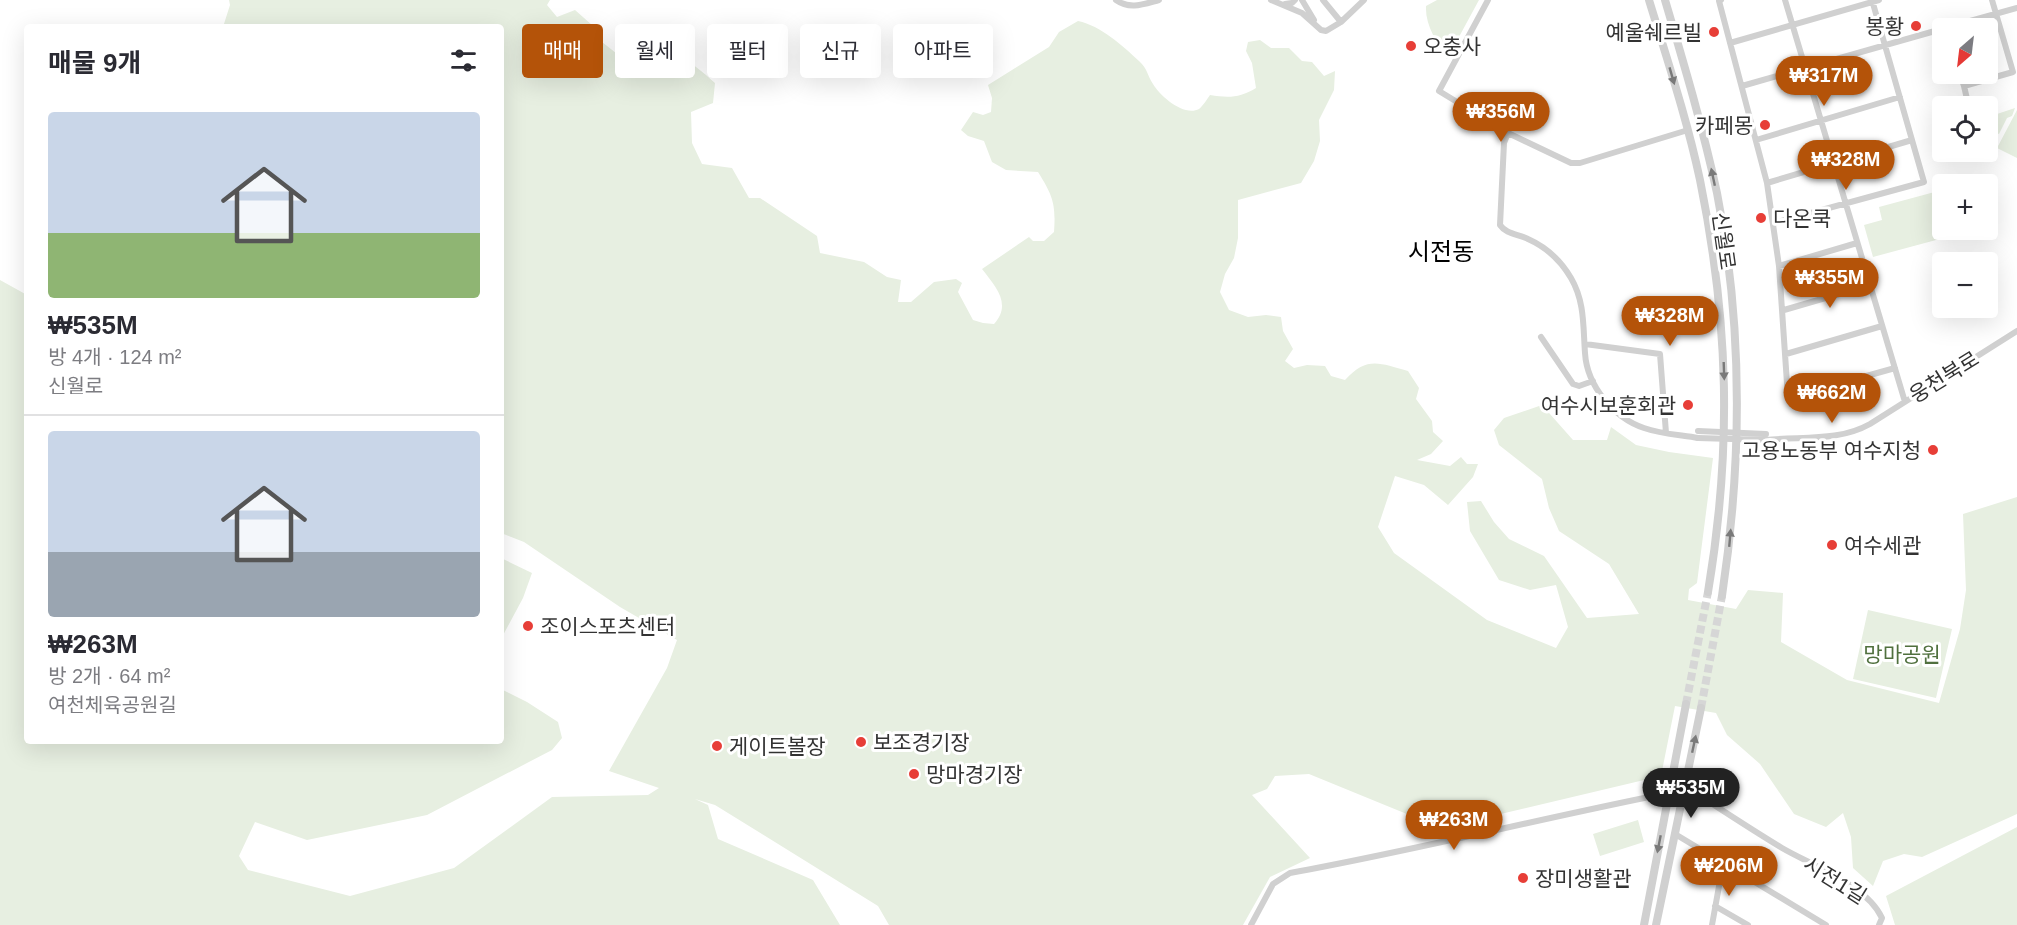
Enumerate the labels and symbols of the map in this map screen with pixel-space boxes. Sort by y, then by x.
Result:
place label: 봉황 [1865,15,1904,38]
north arrow [1932,18,1998,84]
marker: 봉황 [1909,19,1923,33]
place label: 예울쉐르빌 [1605,21,1702,44]
marker: 예울쉐르빌 [1707,25,1721,39]
place label: 오충사 [1423,35,1481,58]
marker: 오충사 [1404,39,1418,53]
pin: ₩317M [1782,56,1866,107]
one-way arrow [1668,67,1677,85]
pin: ₩356M [1459,92,1543,143]
place label: 카페몽 [1695,114,1753,137]
marker: 카페몽 [1758,118,1772,132]
pin: ₩328M [1804,140,1888,191]
one-way arrow [1708,167,1717,186]
place label: 다온쿡 [1773,207,1831,230]
street label: 신월로 [1709,211,1739,271]
marker: 다온쿡 [1754,211,1768,225]
district label: 시전동 [1408,238,1474,265]
pin: ₩355M [1788,258,1872,309]
pin: ₩328M [1628,296,1712,347]
street label: 웅천북로 [1905,347,1983,407]
one-way arrow [1720,361,1729,380]
pin: ₩662M [1790,373,1874,424]
place label: 여수시보훈회관 [1541,394,1676,417]
marker: 여수시보훈회관 [1681,398,1695,412]
place label: 고용노동부 여수지청 [1741,439,1921,462]
marker: 고용노동부 여수지청 [1926,443,1940,457]
one-way arrow [1725,529,1735,548]
place label: 여수세관 [1844,534,1921,557]
marker: 여수세관 [1825,538,1839,552]
place label: 조이스포츠센터 [540,615,675,638]
marker: 조이스포츠센터 [521,619,535,633]
park label: 망마공원 [1863,643,1941,666]
place label: 보조경기장 [873,731,970,754]
place label: 게이트볼장 [729,735,826,758]
marker: 보조경기장 [854,735,868,749]
one-way arrow [1689,735,1699,754]
marker: 게이트볼장 [710,739,724,753]
place label: 망마경기장 [926,763,1023,786]
marker: 망마경기장 [907,767,921,781]
pin: ₩535M [1649,768,1733,819]
pin: ₩263M [1412,800,1496,851]
one-way arrow [1654,835,1663,854]
pin: ₩206M [1687,846,1771,897]
street label: 시전1길 [1799,852,1871,908]
place label: 장미생활관 [1535,867,1632,890]
marker: 장미생활관 [1516,871,1530,885]

